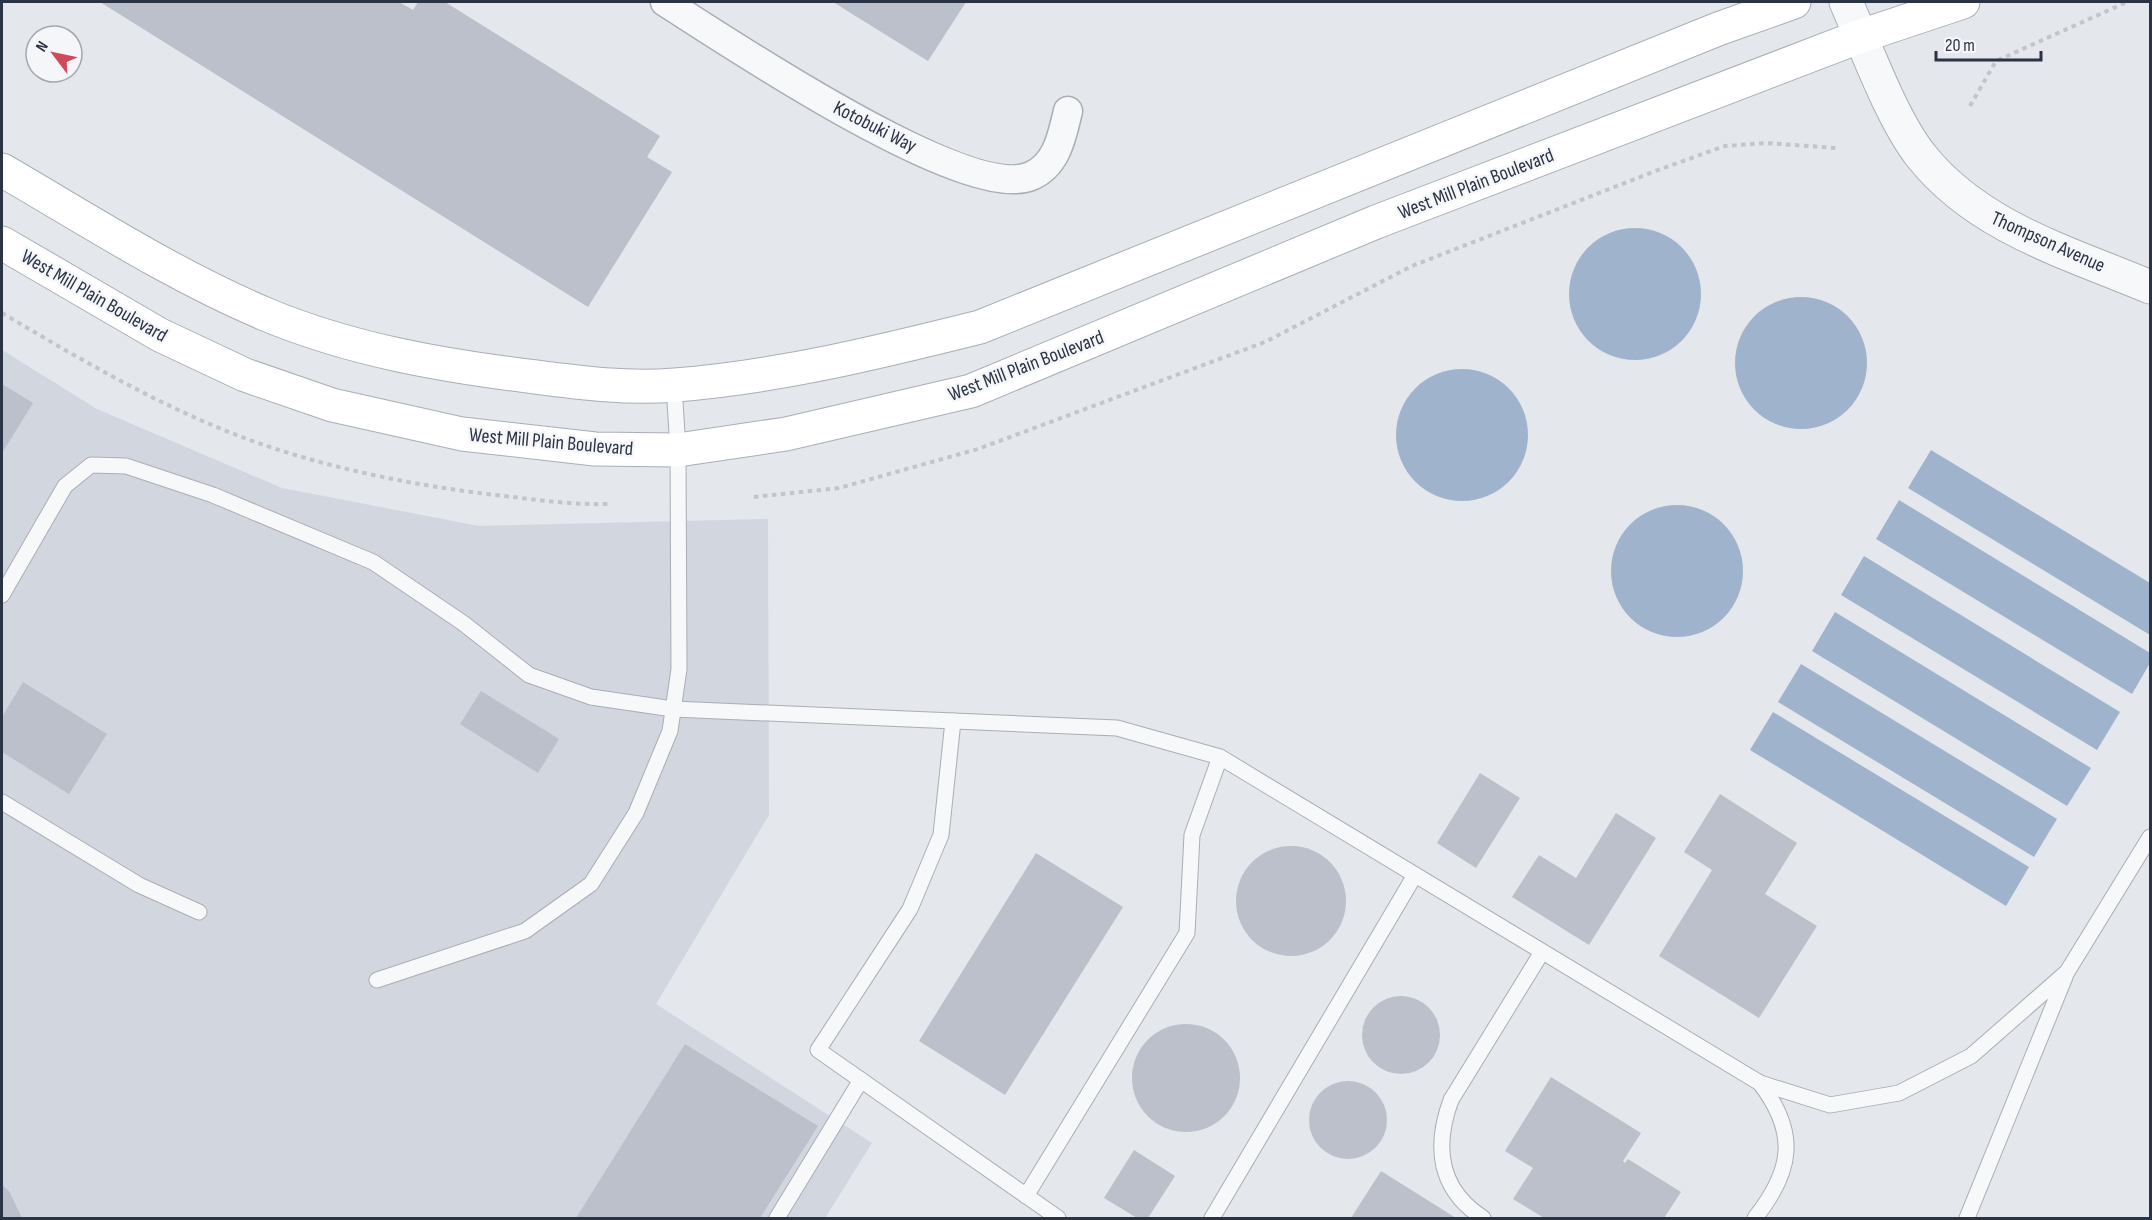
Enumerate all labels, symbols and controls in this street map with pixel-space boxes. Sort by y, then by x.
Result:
north arrow [24,24,84,84]
scale bar [1936,24,2041,62]
text: 20 m [1945,35,1975,56]
text: N [32,38,53,56]
street label: Kotobuki Way [829,96,921,158]
street label: West Mill Plain Boulevard [1395,143,1557,225]
street label: Thompson Avenue [1987,206,2109,278]
street label: West Mill Plain Boulevard [17,244,171,348]
street label: West Mill Plain Boulevard [945,325,1107,407]
street label: West Mill Plain Boulevard [468,423,634,461]

